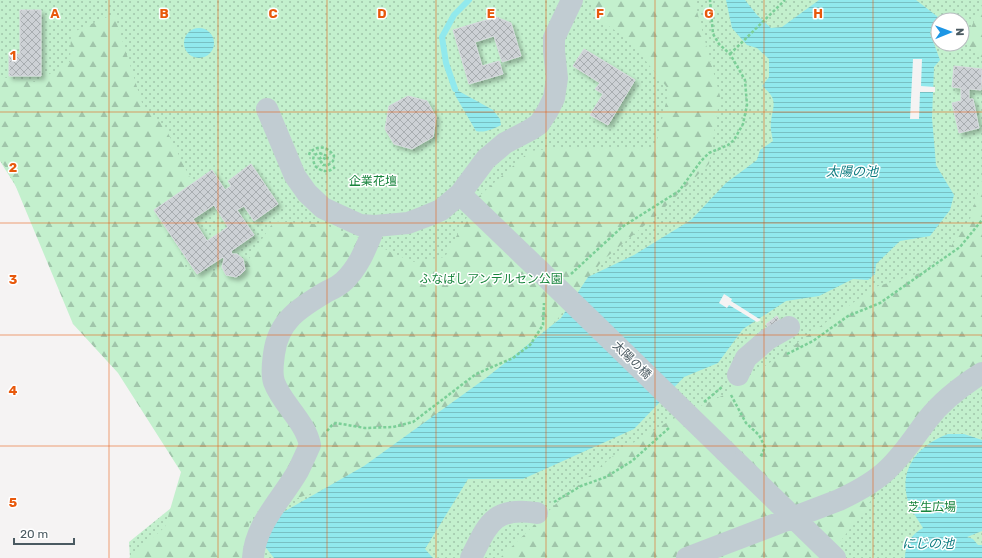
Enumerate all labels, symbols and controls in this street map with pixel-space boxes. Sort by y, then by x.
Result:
text: A [50,6,60,21]
text: B [159,6,169,21]
text: C [268,6,278,21]
text: D [377,6,387,21]
text: E [487,6,495,21]
text: F [596,6,604,21]
text: G [704,6,714,21]
text: H [813,6,823,21]
north arrow [930,12,970,52]
text: N [953,28,966,36]
text: 1 [10,48,16,63]
text: 2 [9,160,17,175]
water label: 太陽の池 [826,164,880,179]
park label: 企業花壇 [349,174,397,188]
text: 3 [9,272,18,287]
park label: ふなばしアンデルセン公園 [419,272,563,286]
street label: 太陽の橋 [610,338,654,382]
text: 4 [9,383,18,398]
text: 5 [9,495,17,510]
park label: 芝生広場 [908,500,956,514]
scale bar [14,520,74,546]
text: 20 m [20,527,48,541]
water label: にじの池 [902,536,956,551]

